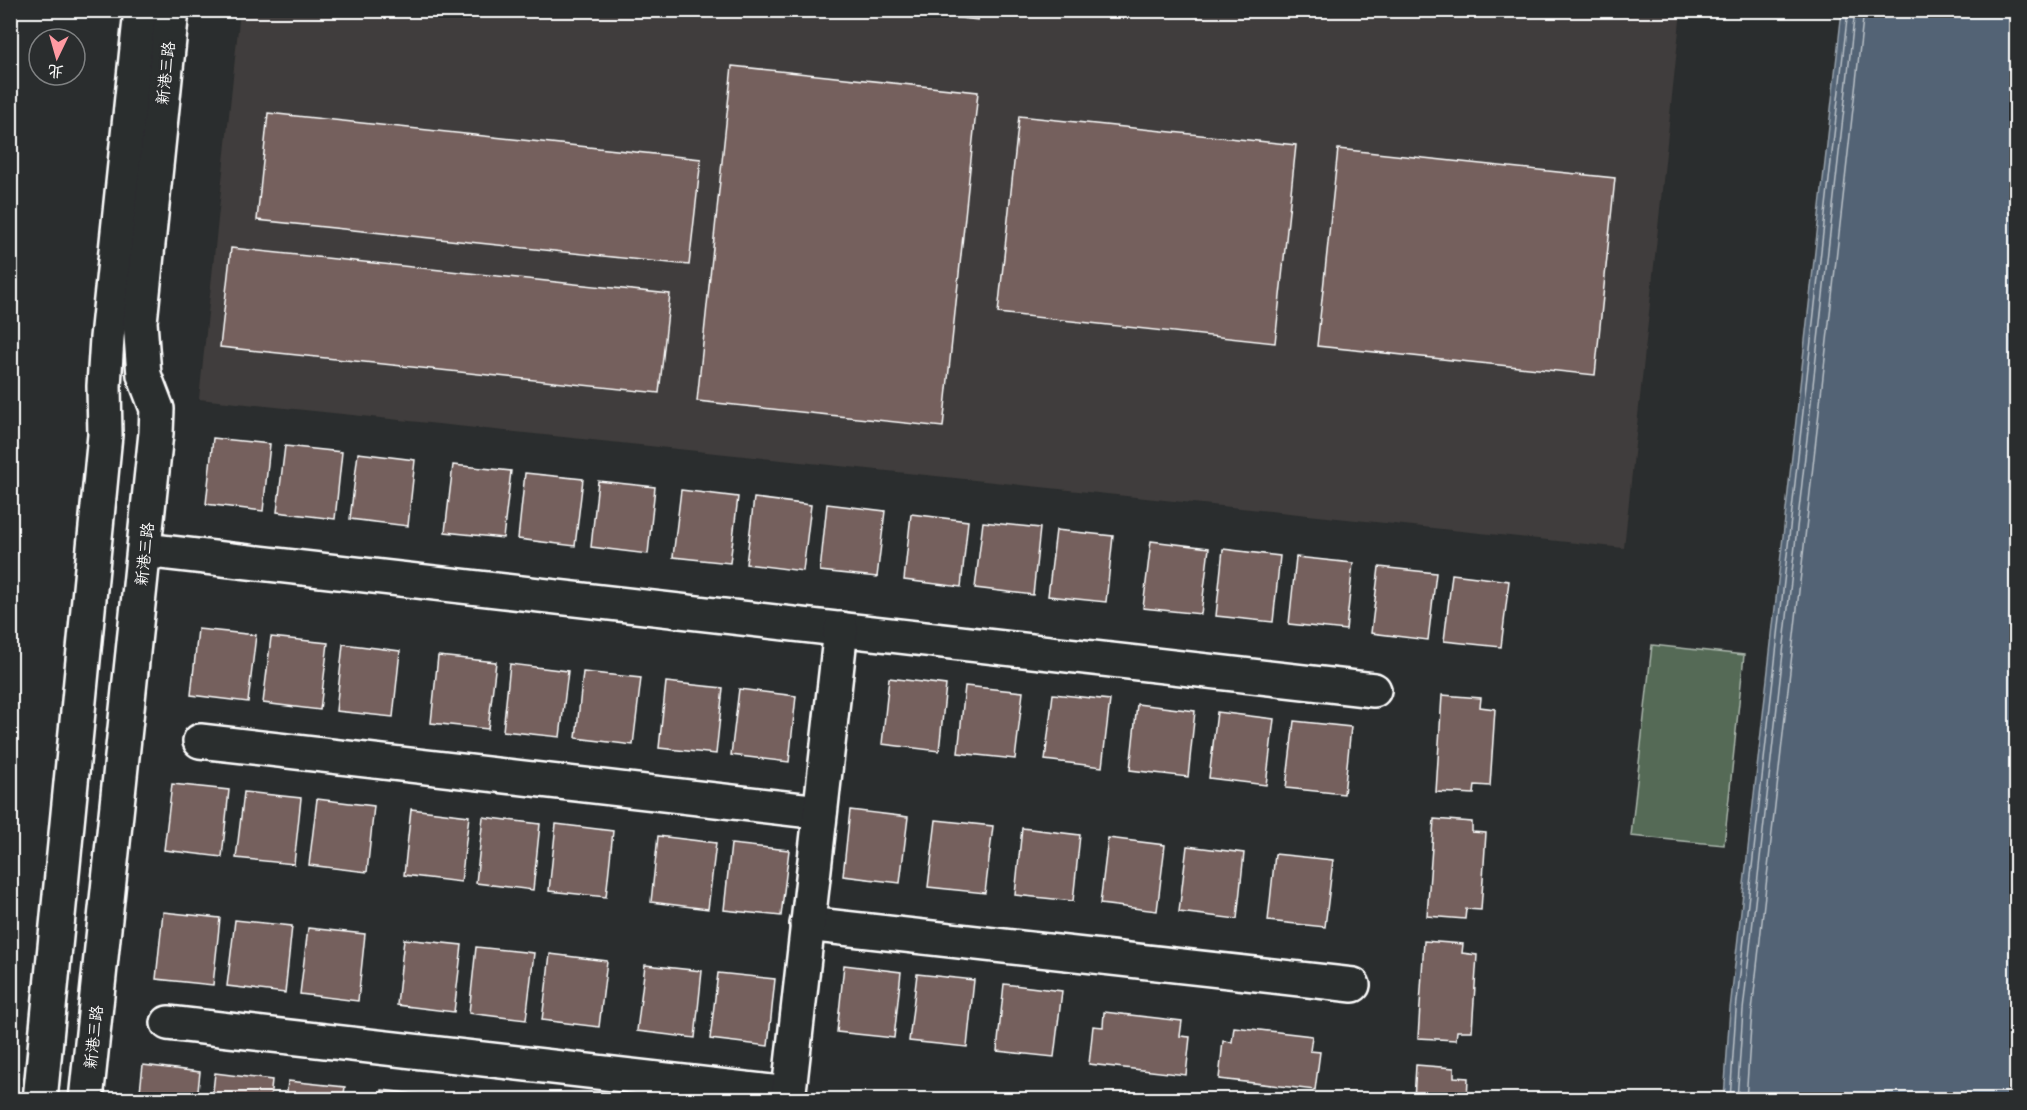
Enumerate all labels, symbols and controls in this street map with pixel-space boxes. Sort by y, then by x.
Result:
north arrow [27,27,87,87]
street label: 新港三路 [154,40,178,106]
text: 北 [47,61,65,81]
street label: 新港三路 [133,521,157,587]
street label: 新港三路 [82,1004,106,1070]

